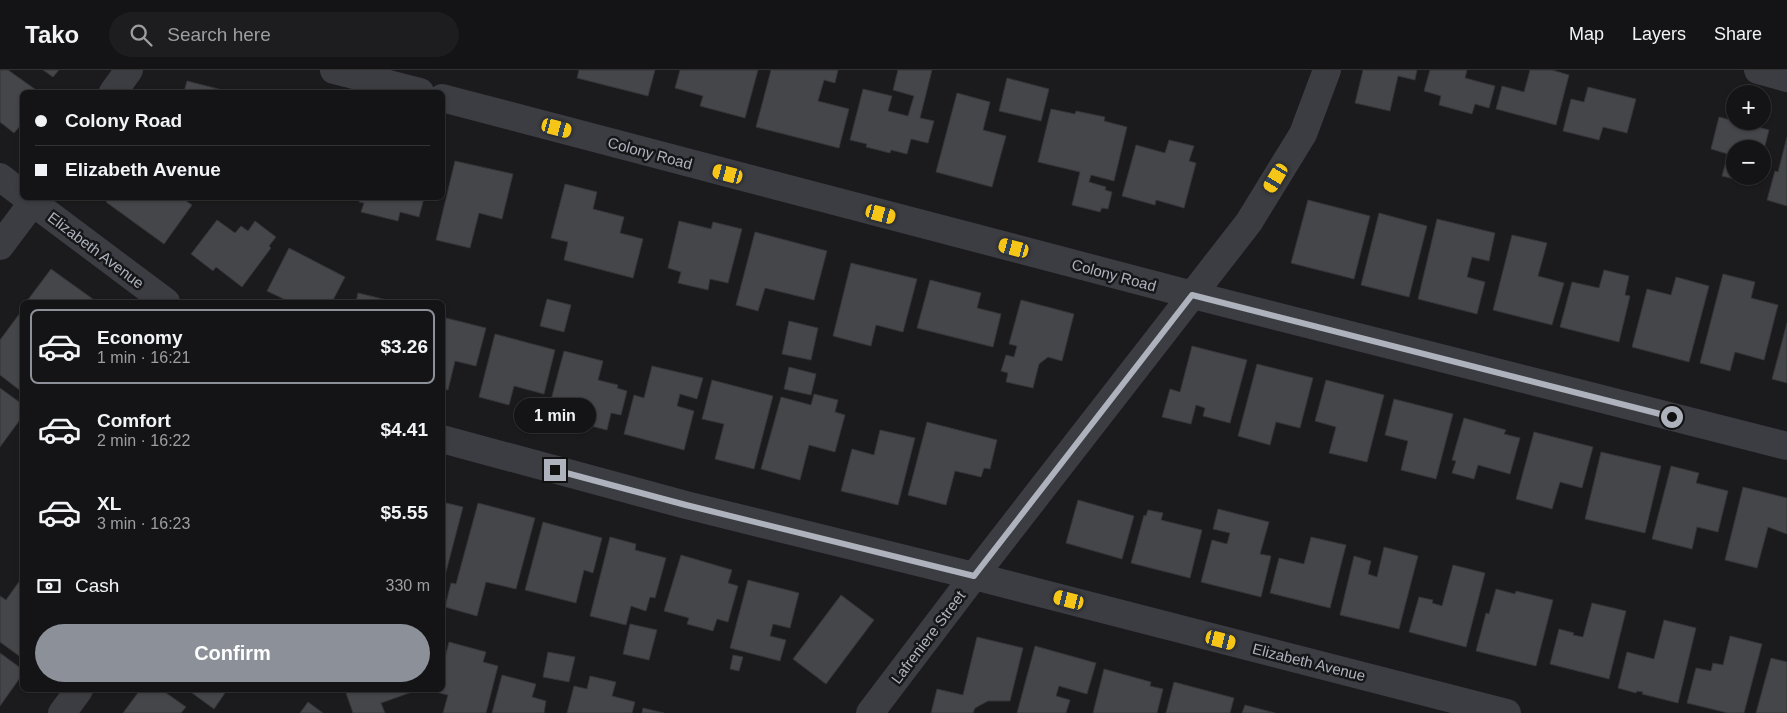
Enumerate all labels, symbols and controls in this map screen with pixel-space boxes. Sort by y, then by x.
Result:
search box [109,12,459,57]
text: Tako [25,21,79,48]
icon: search [127,21,155,49]
text: Search here [167,24,271,45]
text: Map [1569,24,1604,44]
text: Layers [1632,24,1686,44]
text: Share [1714,24,1762,44]
map controls [1726,85,1771,185]
button: + [1726,85,1771,130]
text: Colony Road [65,110,182,131]
car [540,117,573,139]
street label: Colony Road [606,134,694,172]
button: − [1726,140,1771,185]
text: Elizabeth Avenue [65,159,221,180]
car [1261,161,1290,195]
car [711,163,744,185]
car [864,203,897,225]
street label: Elizabeth Avenue [45,208,147,292]
car [997,237,1030,259]
street label: Colony Road [1070,256,1158,294]
icon: car [37,324,82,369]
text: Economy [97,327,183,348]
text: $3.26 [380,336,428,357]
text: 1 min · 16:21 [97,349,190,366]
callout: 1 min [514,398,596,432]
route start [1661,406,1683,428]
icon: car [37,407,82,452]
text: 1 min [534,407,576,424]
text: Comfort [97,410,171,431]
text: $4.41 [380,419,428,440]
text: 2 min · 16:22 [97,432,190,449]
route end [544,459,566,481]
icon: car [37,490,82,535]
text: XL [97,493,121,514]
text: $5.55 [380,502,428,523]
text: 3 min · 16:23 [97,515,190,532]
icon: cash [35,572,63,600]
text: Cash [75,575,119,596]
text: 330 m [386,577,430,594]
street label: Lafreniere Street [888,587,969,687]
car [1052,589,1085,611]
button: Confirm [35,624,430,682]
car [1204,629,1237,651]
street label: Elizabeth Avenue [1251,640,1367,684]

